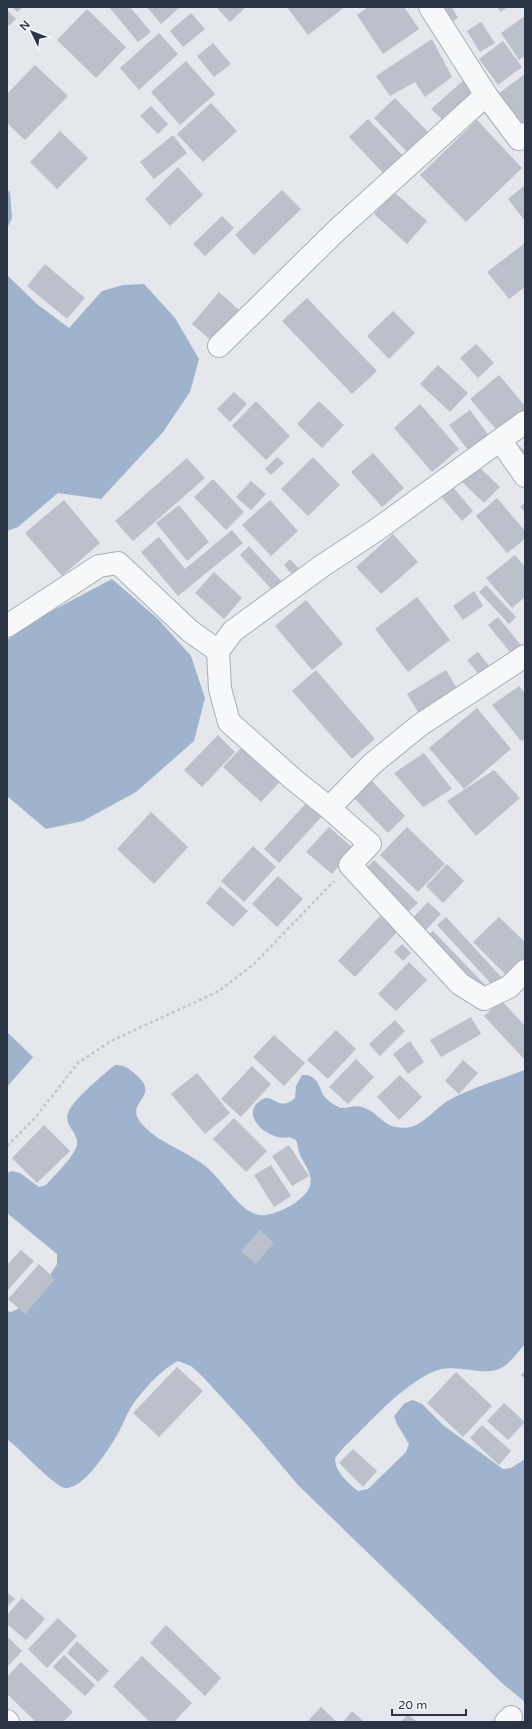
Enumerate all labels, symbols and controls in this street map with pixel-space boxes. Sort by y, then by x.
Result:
north arrow [12,12,52,52]
text: N [17,18,33,33]
scale bar [392,1691,466,1717]
text: 20 m [398,1698,427,1712]

